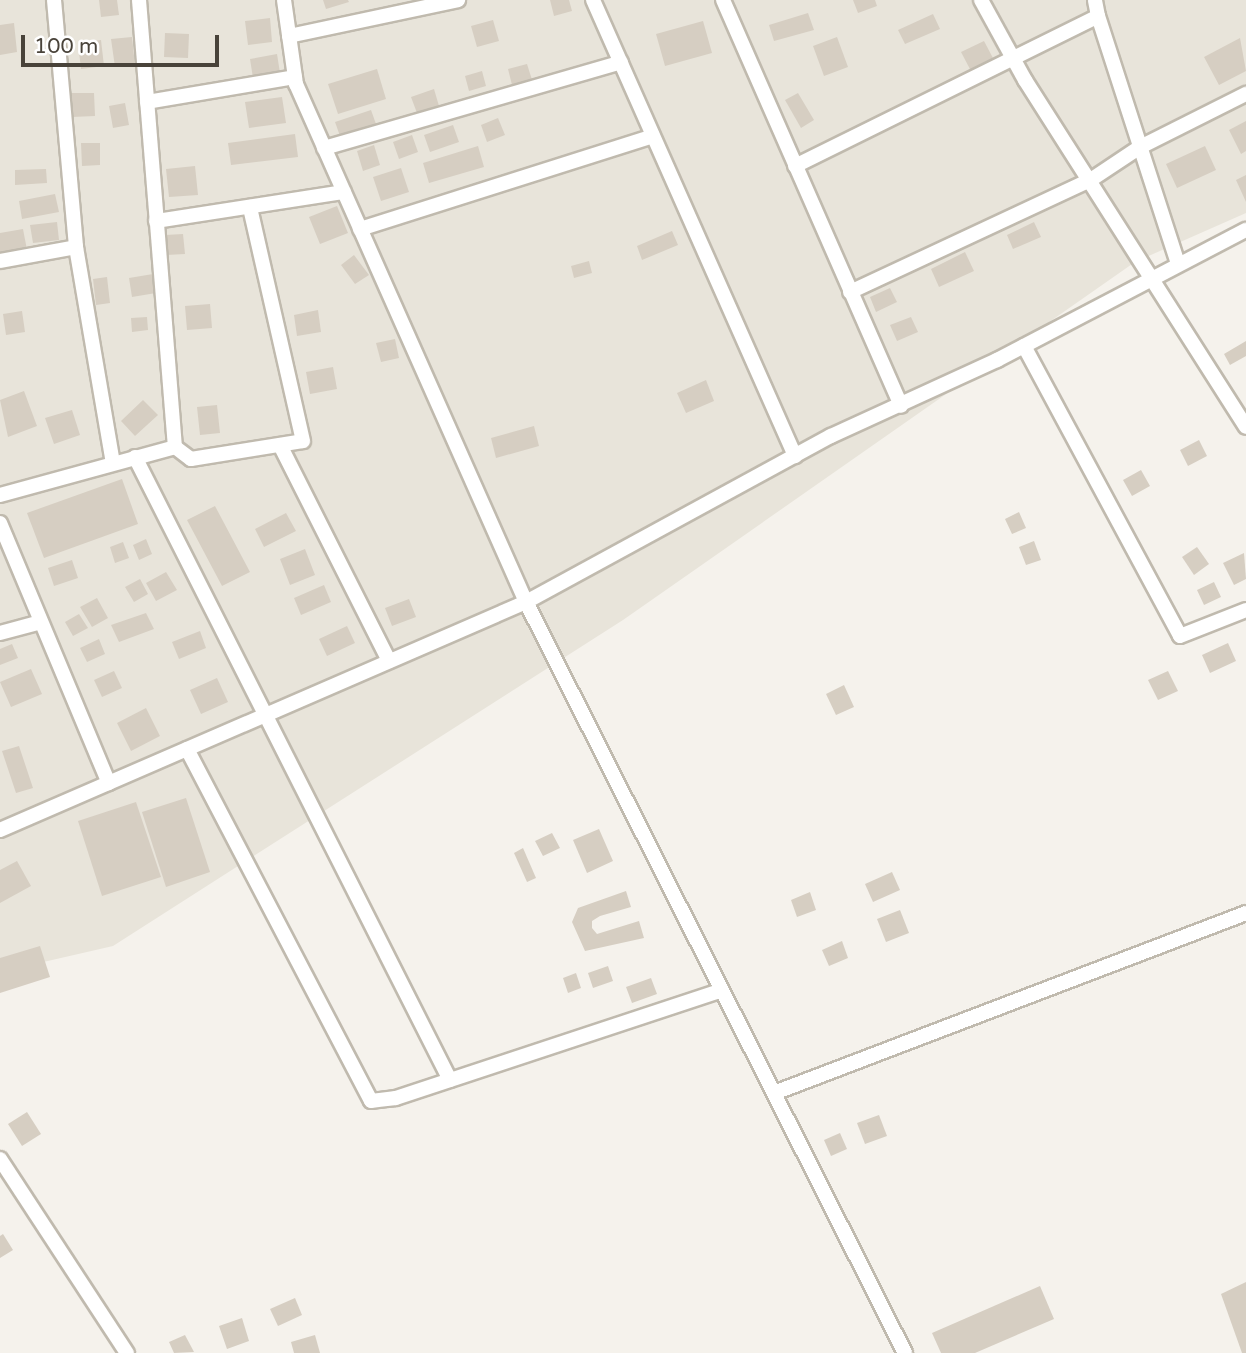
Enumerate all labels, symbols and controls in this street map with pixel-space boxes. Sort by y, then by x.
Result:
scale bar [24,21,222,65]
text: 100 m [34,34,98,59]

